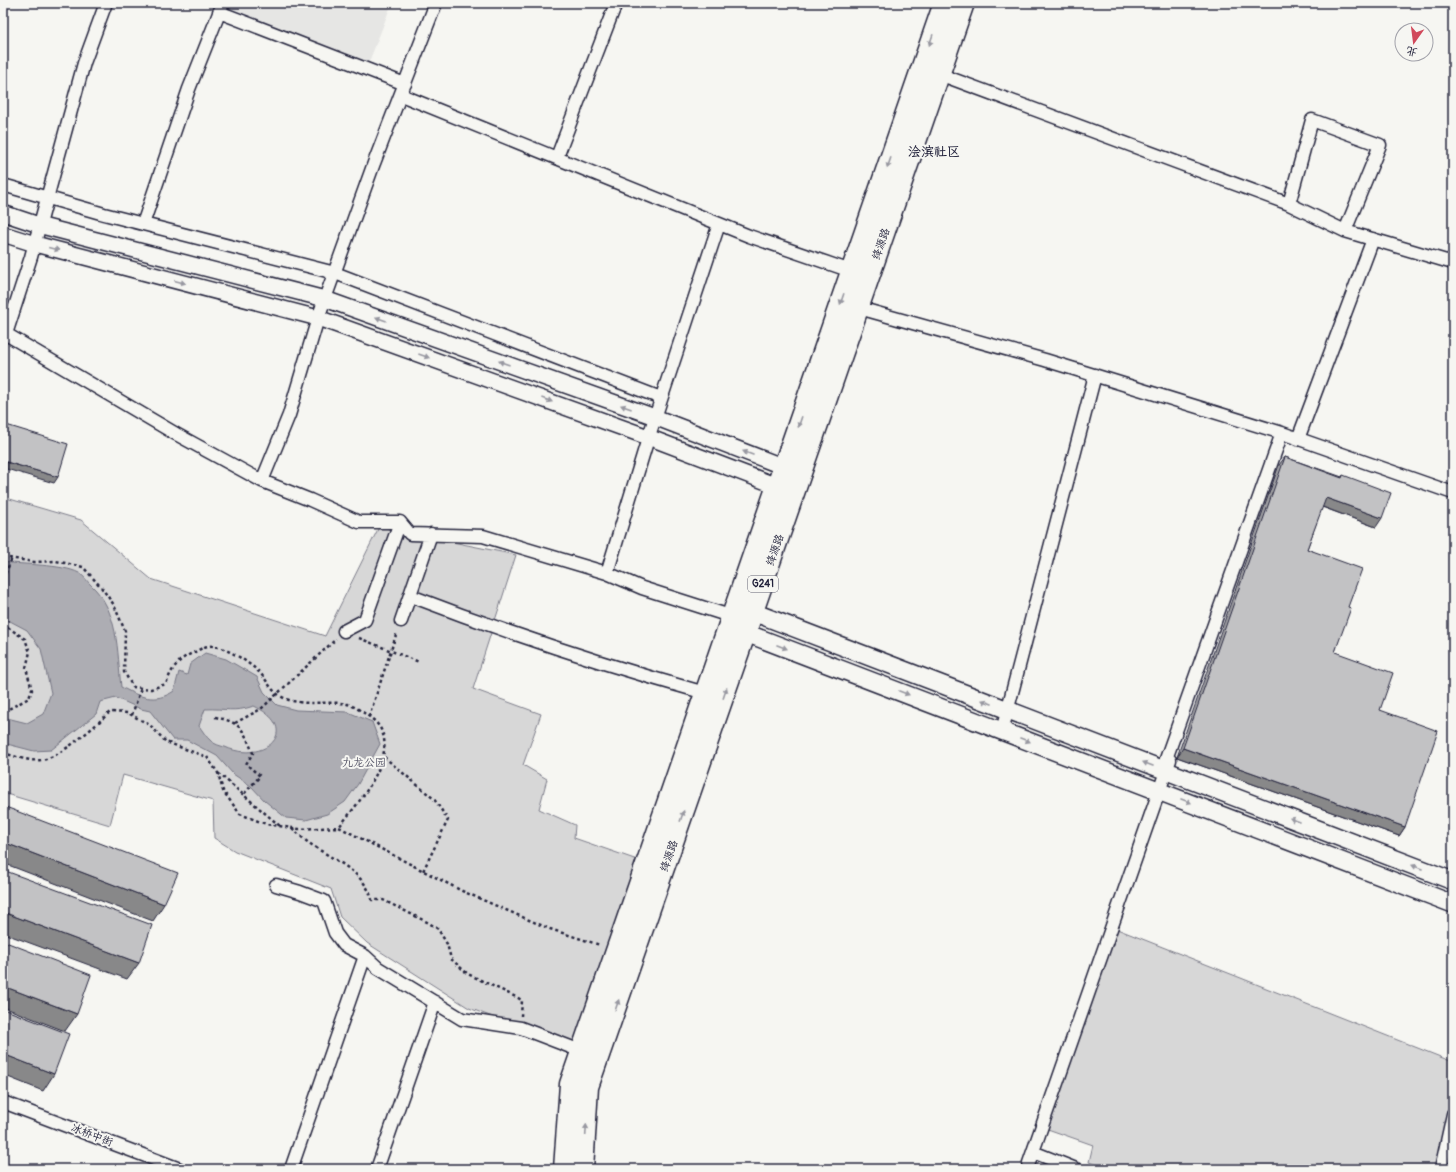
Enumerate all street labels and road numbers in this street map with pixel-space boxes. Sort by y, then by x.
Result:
street label: 绛源路 [869,226,893,262]
street label: 绛源路 [763,532,787,568]
road number: G241 [748,576,778,592]
street label: 绛源路 [657,838,681,874]
street label: 冰桥中街 [69,1121,116,1149]

